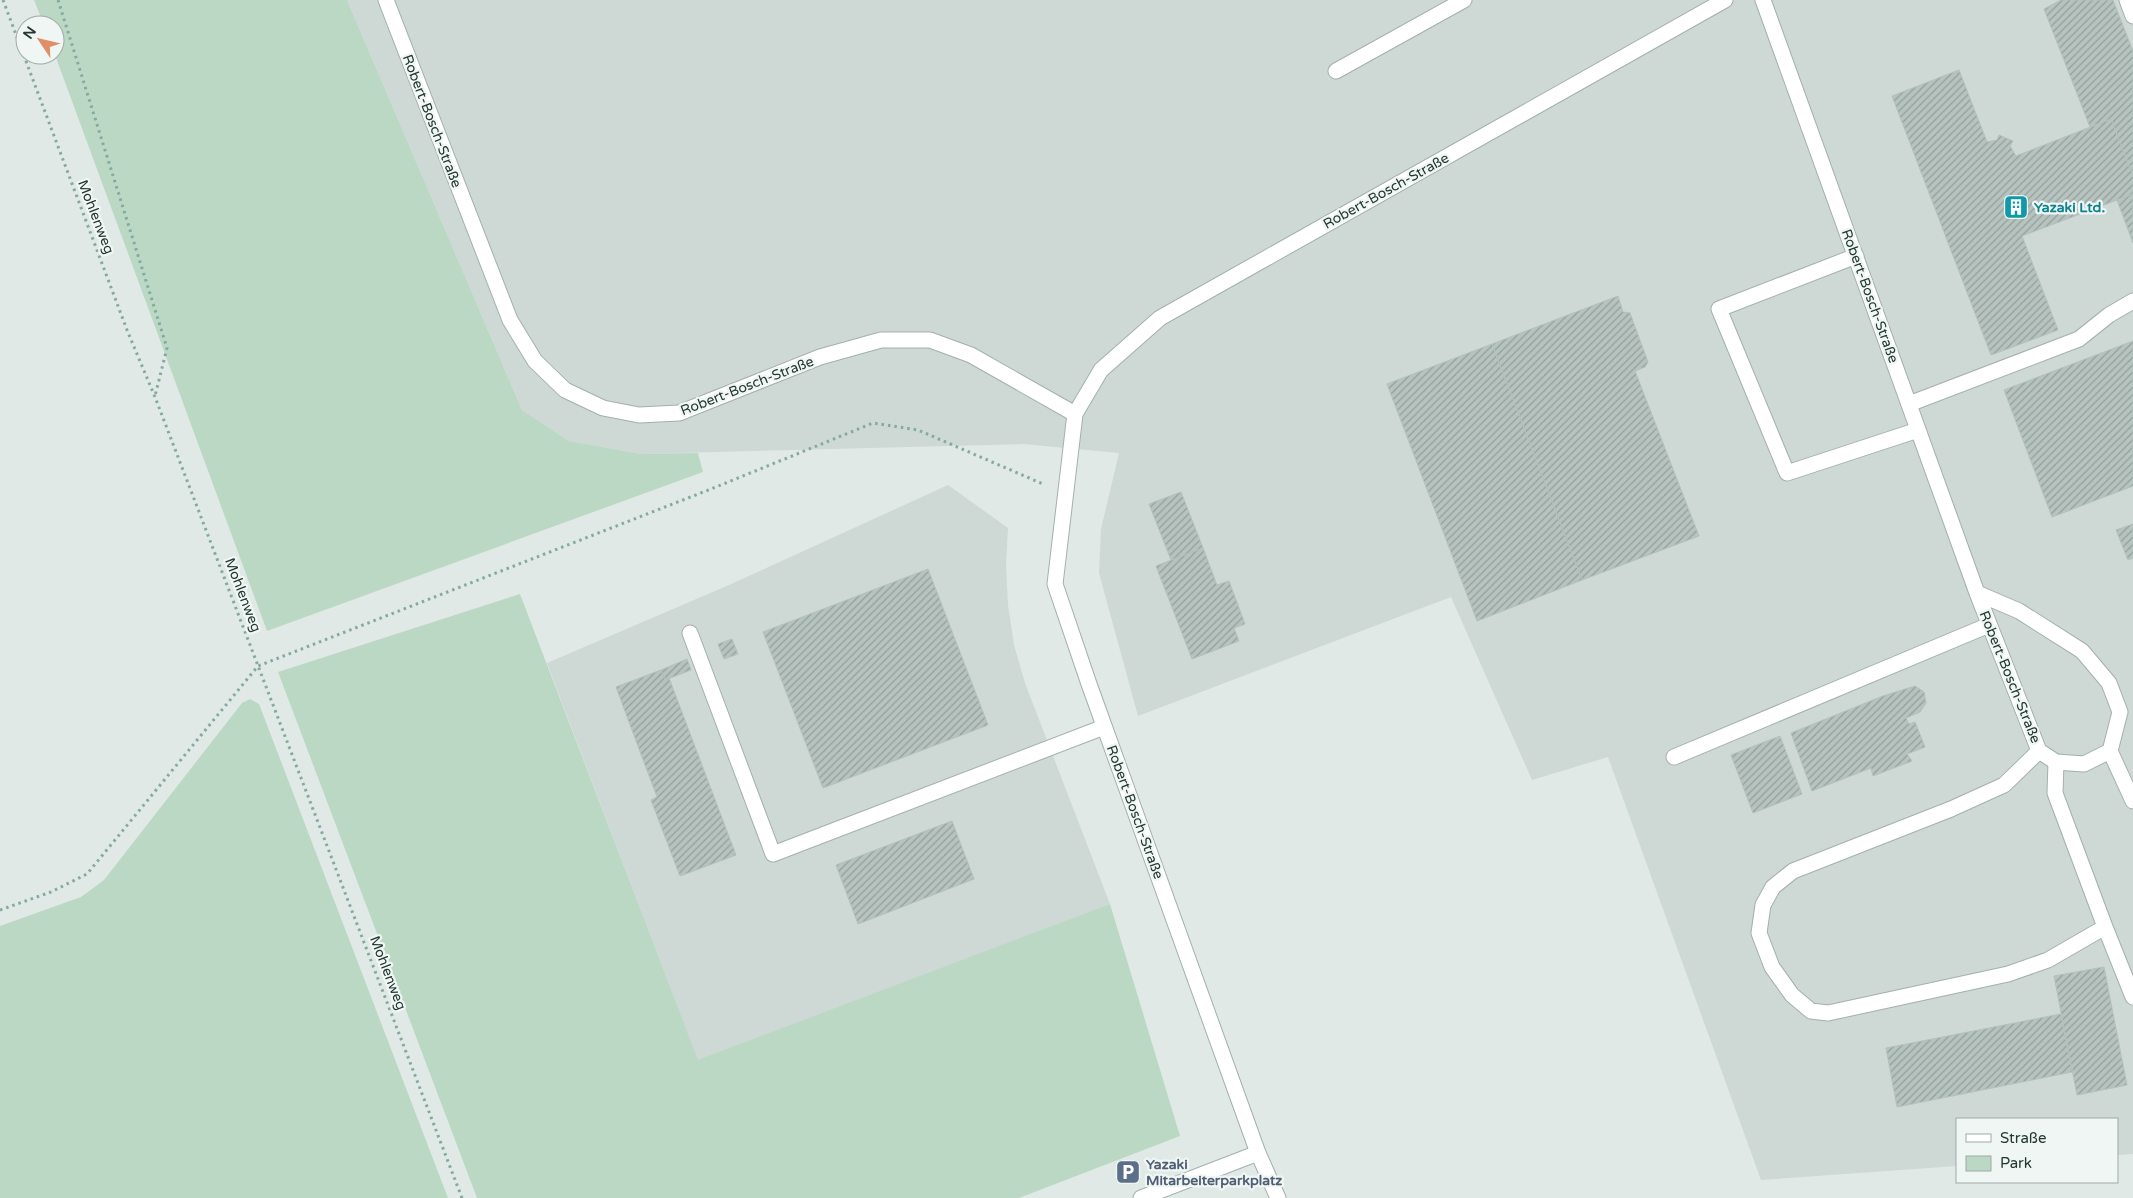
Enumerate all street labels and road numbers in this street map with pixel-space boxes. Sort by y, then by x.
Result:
street label: Robert-Bosch-Straße [399,52,465,190]
street label: Robert-Bosch-Straße [1320,149,1452,233]
street label: Mohlenweg [74,178,118,256]
street label: Robert-Bosch-Straße [1838,227,1902,365]
street label: Robert-Bosch-Straße [678,353,816,419]
street label: Mohlenweg [221,556,265,634]
street label: Robert-Bosch-Straße [1976,608,2044,746]
street label: Robert-Bosch-Straße [1103,743,1167,881]
street label: Mohlenweg [366,934,410,1012]

